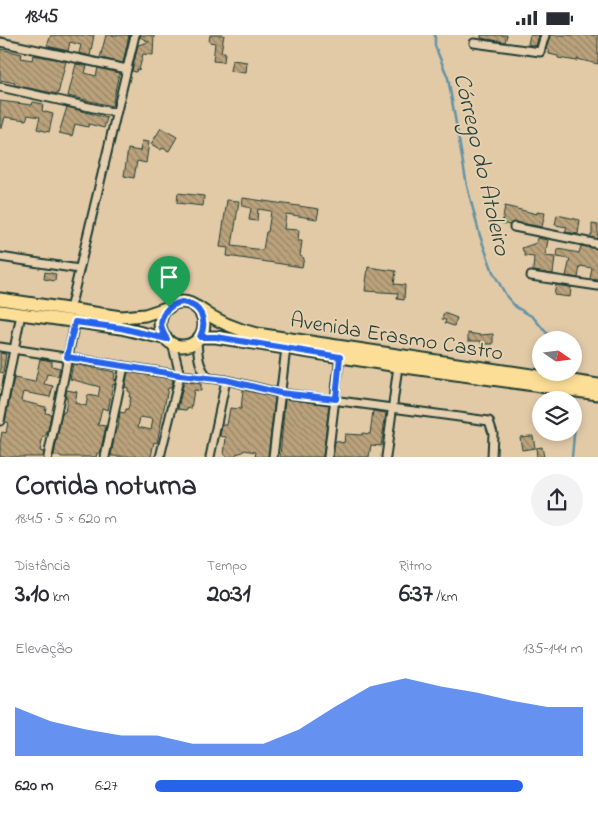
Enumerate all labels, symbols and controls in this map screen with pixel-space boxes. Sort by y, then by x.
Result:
text: 18:45 [25,4,58,31]
water label: Córrego do Atoleiro [443,70,519,261]
pin [148,256,190,307]
icon: arrive [155,263,183,291]
street label: Avenida Erasmo Castro [288,305,505,371]
north arrow [532,331,582,381]
map controls [532,331,582,441]
button: layers [532,391,582,441]
text: Corrida noturna [15,467,197,508]
button: share [531,474,583,526]
text: 18:45 · 5 × 620 m [15,507,117,531]
text: Distância [15,556,70,577]
text: Tempo [207,556,247,577]
text: Ritmo [399,556,432,577]
text: 3.10 [15,577,49,613]
text: 20:31 [207,577,251,613]
text: 6:37 [399,577,433,613]
text: km [49,587,70,608]
text: /km [433,587,458,608]
text: Elevação [15,637,73,661]
text: 135–144 m [523,637,583,661]
text: 620 m [15,774,53,798]
text: 6:27 [95,774,118,798]

